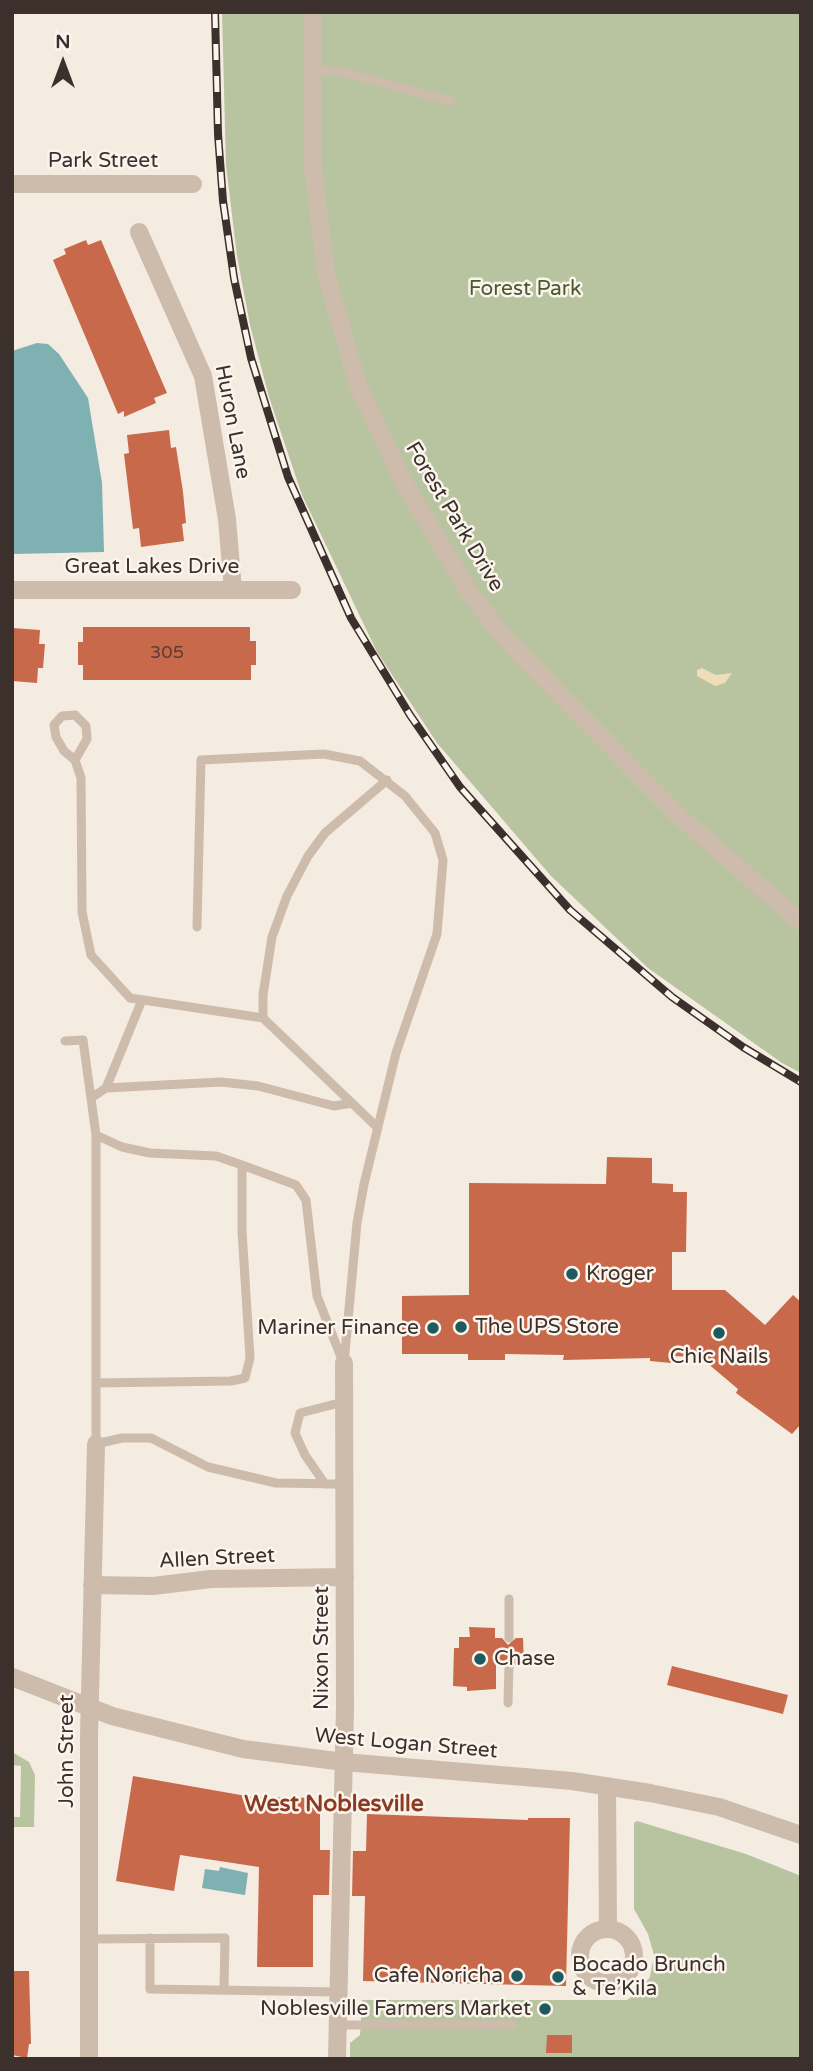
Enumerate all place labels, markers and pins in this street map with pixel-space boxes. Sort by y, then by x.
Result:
place label: Kroger [586,1261,654,1287]
marker: Kroger [564,1266,580,1282]
place label: The UPS Store [475,1314,619,1340]
place label: Mariner Finance [257,1315,419,1341]
marker: The UPS Store [453,1319,469,1335]
marker: Mariner Finance [425,1320,441,1336]
marker: Chic Nails [711,1325,727,1341]
place label: Chic Nails [670,1344,768,1370]
place label: Chase [494,1646,555,1672]
marker: Chase [472,1651,488,1667]
place label: Bocado Brunch & Te’Kila [572,1952,726,2002]
place label: Cafe Noricha [374,1963,503,1989]
marker: Cafe Noricha [509,1968,525,1984]
marker: Bocado Brunch & Te’Kila [550,1969,566,1985]
place label: Noblesville Farmers Market [260,1996,531,2022]
marker: Noblesville Farmers Market [537,2001,553,2017]

